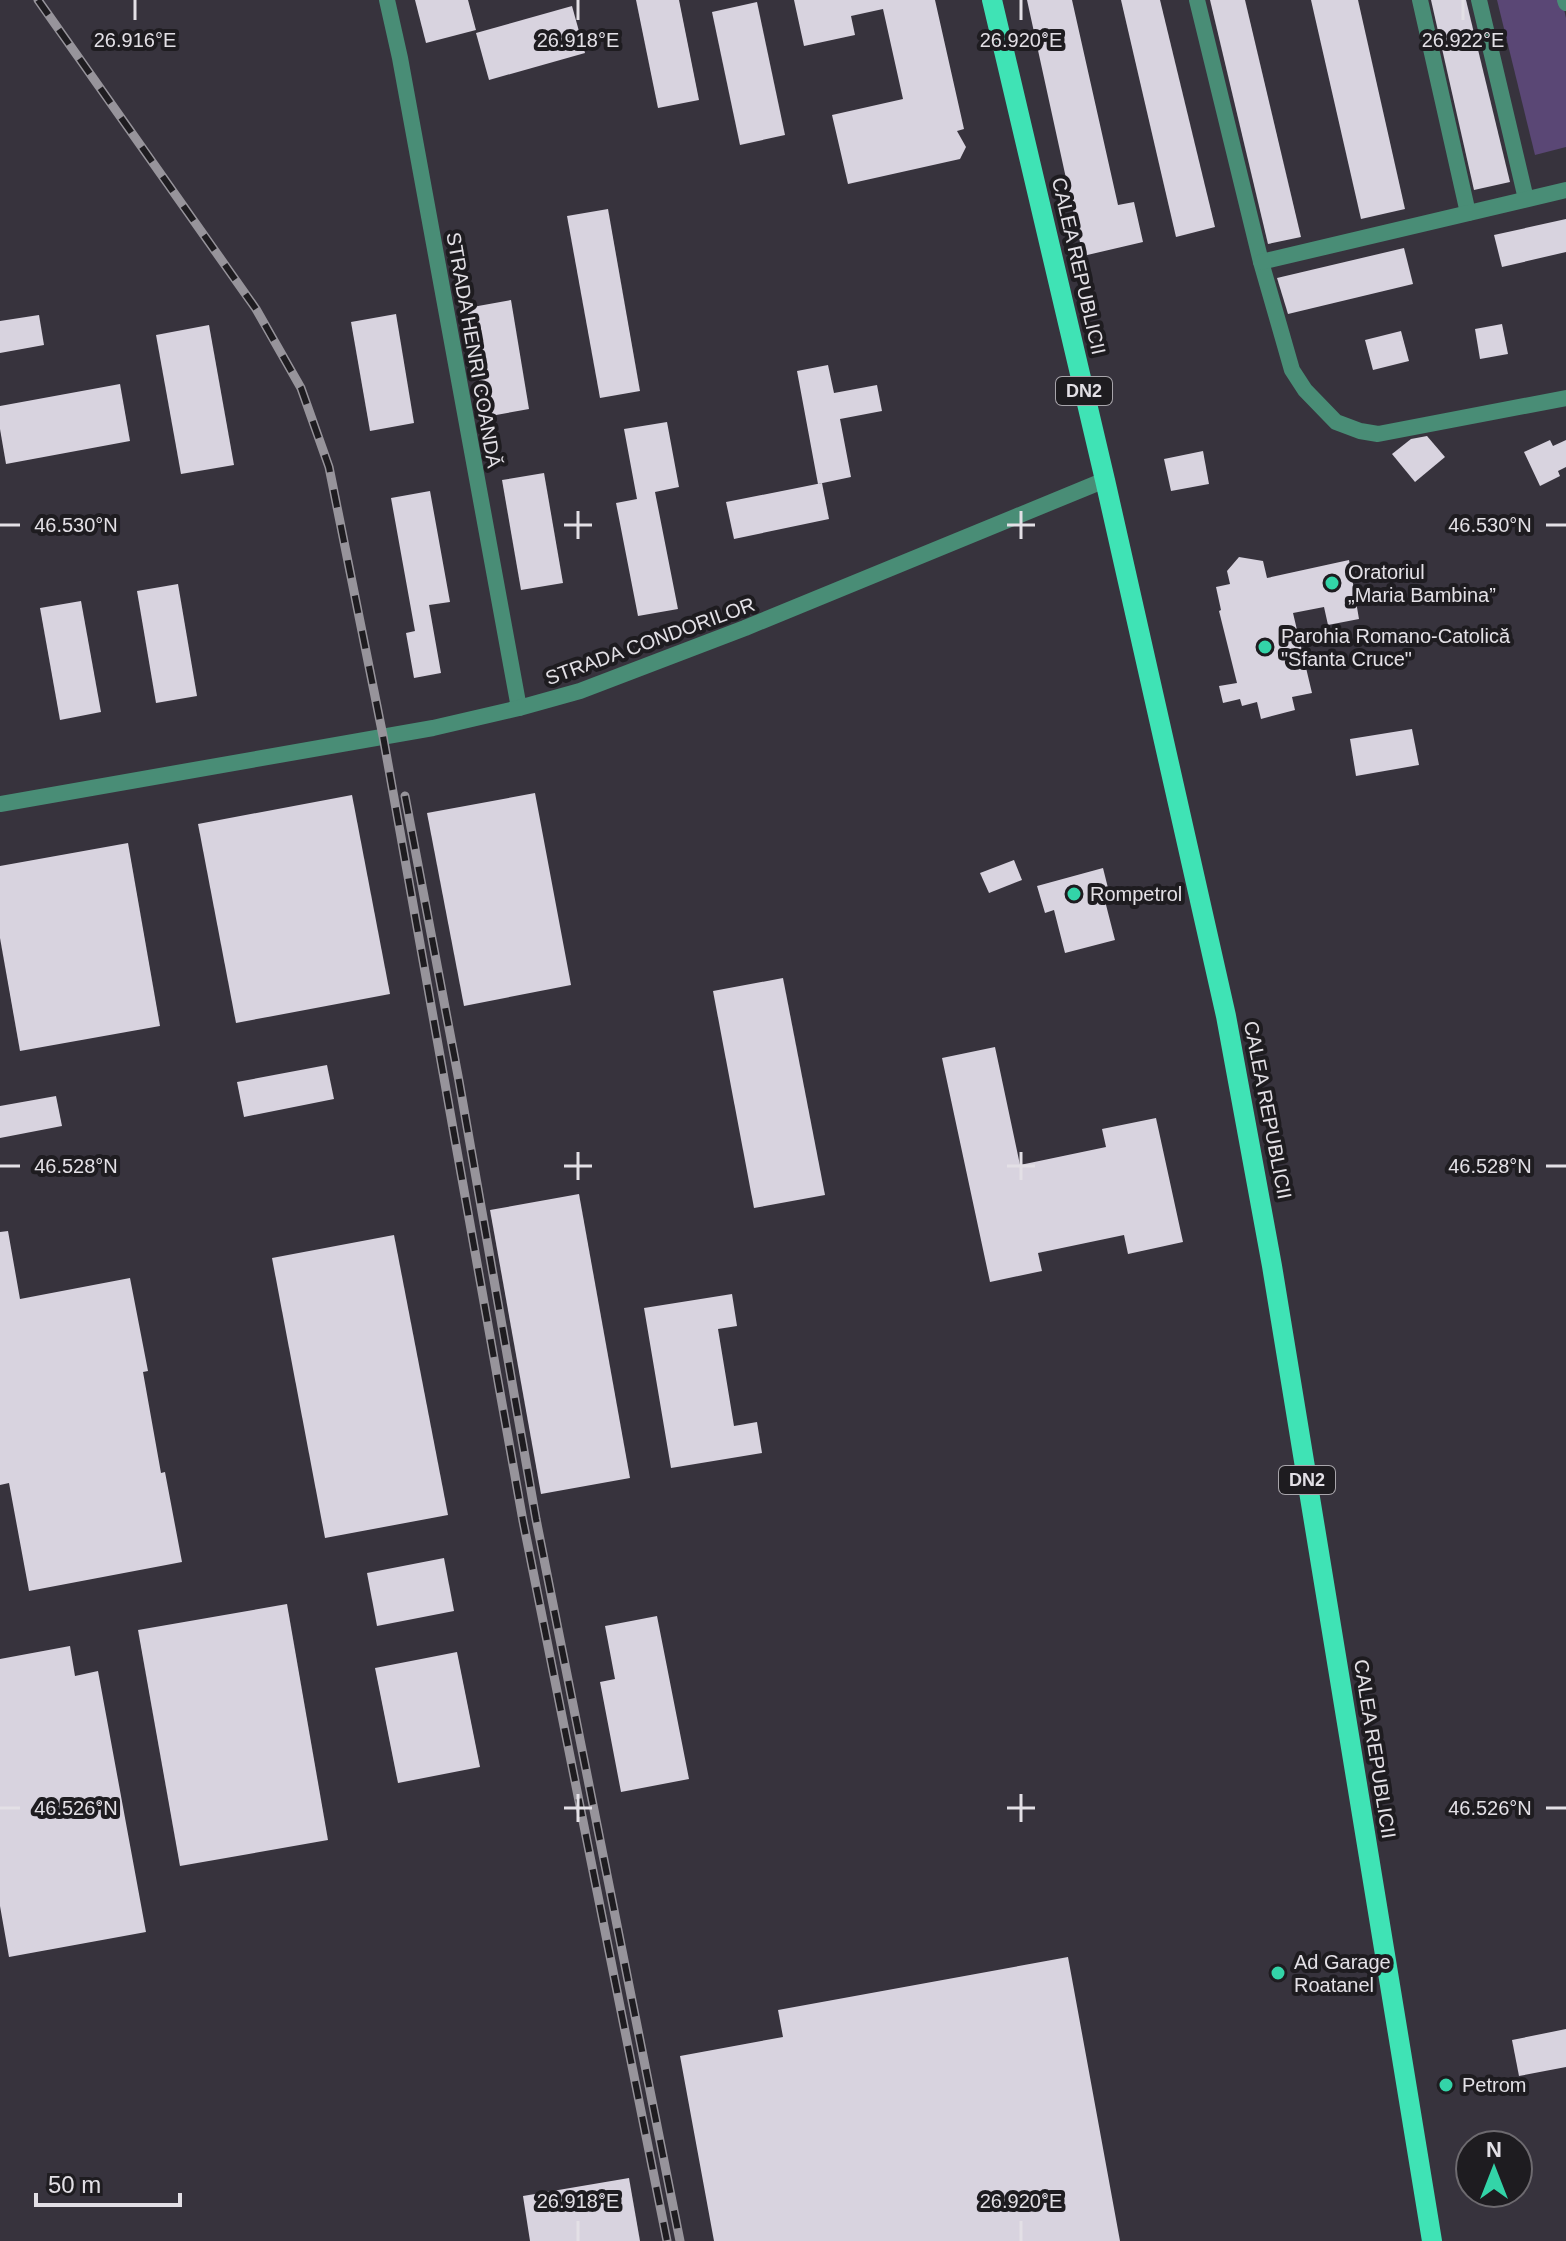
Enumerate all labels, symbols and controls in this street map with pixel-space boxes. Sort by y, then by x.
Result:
text: 26.916°E [94,29,176,51]
text: 26.918°E [537,29,619,51]
text: 26.920°E [980,29,1062,51]
text: 26.922°E [1422,29,1504,51]
street label: CALEA REPUBLICII [1048,175,1110,357]
street label: STRADA HENRI COANDĂ [442,230,506,470]
road number: DN2 [1056,377,1112,405]
text: 46.530°N [34,514,118,536]
text: 46.530°N [1448,514,1532,536]
place label: Oratoriul „Maria Bambina” [1348,561,1496,606]
marker: Oratoriul „Maria Bambina” [1323,574,1341,592]
street label: STRADA CONDORILOR [542,593,758,689]
place label: Parohia Romano-Catolică "Sfanta Cruce" [1281,625,1511,670]
marker: Parohia Romano-Catolică "Sfanta Cruce" [1256,638,1274,656]
place label: Rompetrol [1090,883,1182,905]
marker: Rompetrol [1065,885,1083,903]
street label: CALEA REPUBLICII [1240,1019,1296,1201]
text: 46.528°N [34,1155,118,1177]
text: 46.528°N [1448,1155,1532,1177]
road number: DN2 [1279,1466,1335,1494]
street label: CALEA REPUBLICII [1350,1658,1400,1840]
text: 46.526°N [34,1797,118,1819]
text: 46.526°N [1448,1797,1532,1819]
place label: Ad Garage Roatanel [1294,1951,1391,1996]
marker: Ad Garage Roatanel [1269,1964,1287,1982]
place label: Petrom [1462,2074,1526,2096]
marker: Petrom [1437,2076,1455,2094]
north arrow [1454,2129,1534,2209]
text: N [1486,2137,1502,2162]
scale bar [36,2157,180,2207]
text: 50 m [48,2171,101,2198]
text: 26.918°E [537,2190,619,2212]
text: 26.920°E [980,2190,1062,2212]

